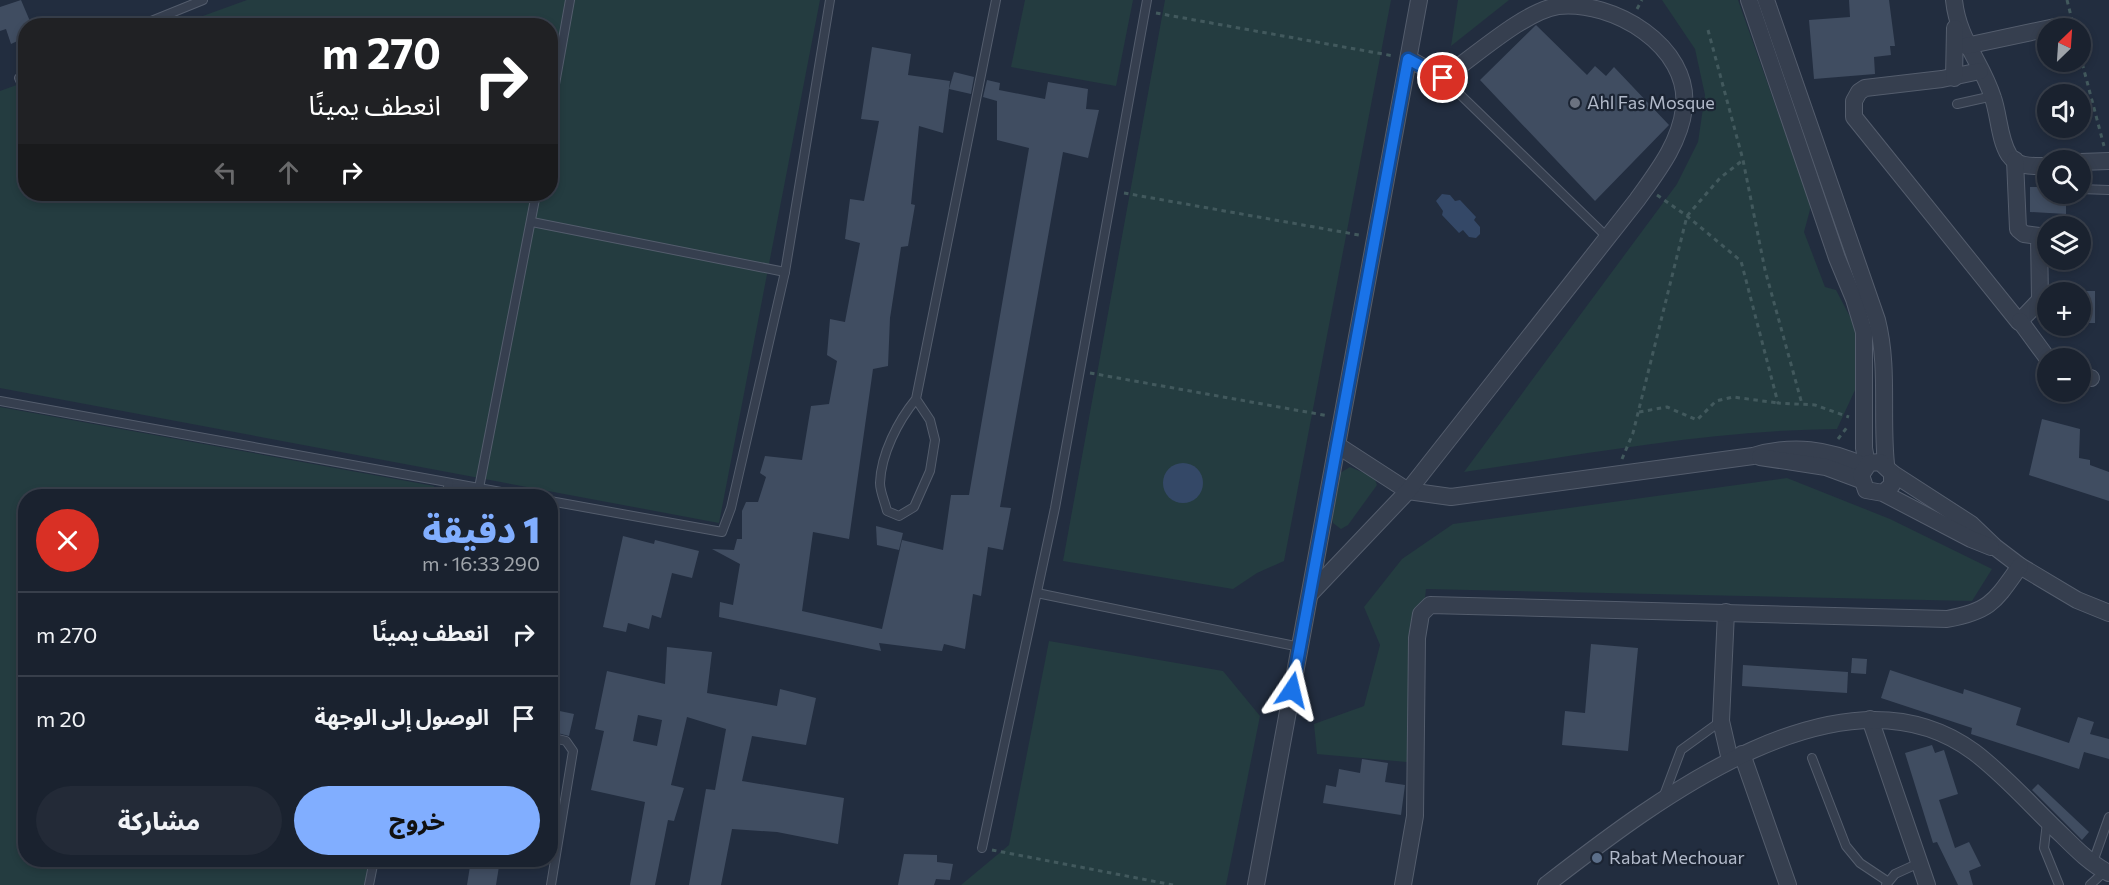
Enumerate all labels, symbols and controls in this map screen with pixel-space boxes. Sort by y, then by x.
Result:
north arrow [2037,18,2091,72]
map controls [2037,18,2091,402]
text: 270 m [322,26,441,78]
icon: right [462,42,540,120]
pin [1417,52,1468,103]
icon: arrive [1426,61,1459,94]
button: sound [2037,84,2091,138]
text: انعطف يمينًا [308,88,441,121]
place label: Ahl Fas Mosque [1587,91,1715,113]
marker: Ahl Fas Mosque [1568,96,1582,110]
button: search [2037,150,2091,204]
icon: left [209,156,242,189]
icon: ahead [272,156,305,189]
icon: right [335,156,368,189]
button: layers [2037,216,2091,270]
button: + [2037,282,2091,336]
button: − [2037,348,2091,402]
text: 1 دقيقة [422,506,540,550]
button: close [36,509,99,572]
text: 290 m · 16:33 [422,551,540,575]
icon: right [507,618,540,651]
text: انعطف يمينًا [372,619,489,646]
text: 270 m [36,621,97,648]
position arrow [1260,658,1324,722]
icon: arrive [507,702,540,735]
text: الوصول إلى الوجهة [314,703,489,730]
text: 20 m [36,705,86,732]
button: مشاركة [36,786,282,855]
button: خروج [294,786,540,855]
place label: Rabat Mechouar [1609,846,1745,868]
marker: Rabat Mechouar [1590,851,1604,865]

